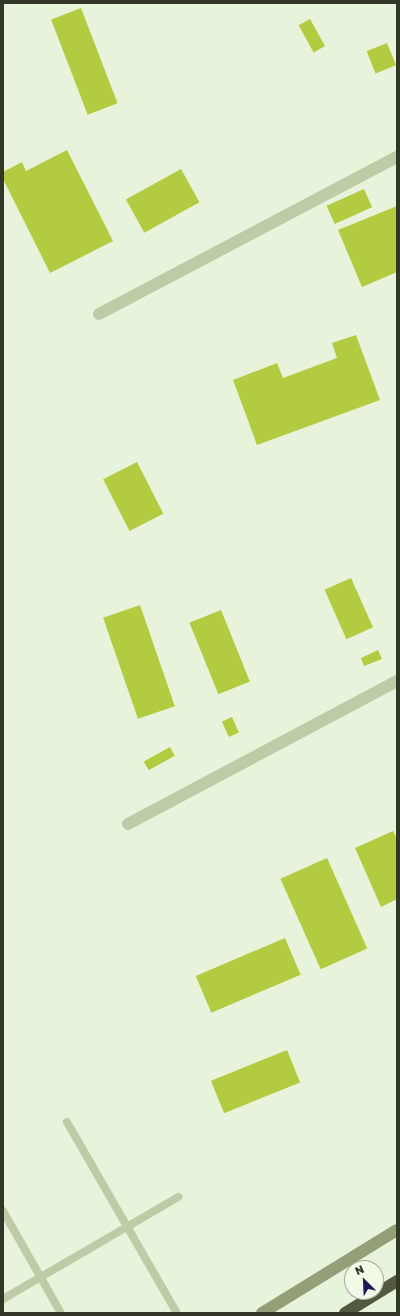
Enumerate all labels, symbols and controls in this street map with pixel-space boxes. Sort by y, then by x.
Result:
north arrow [344,1260,384,1300]
text: N [353,1262,366,1277]

